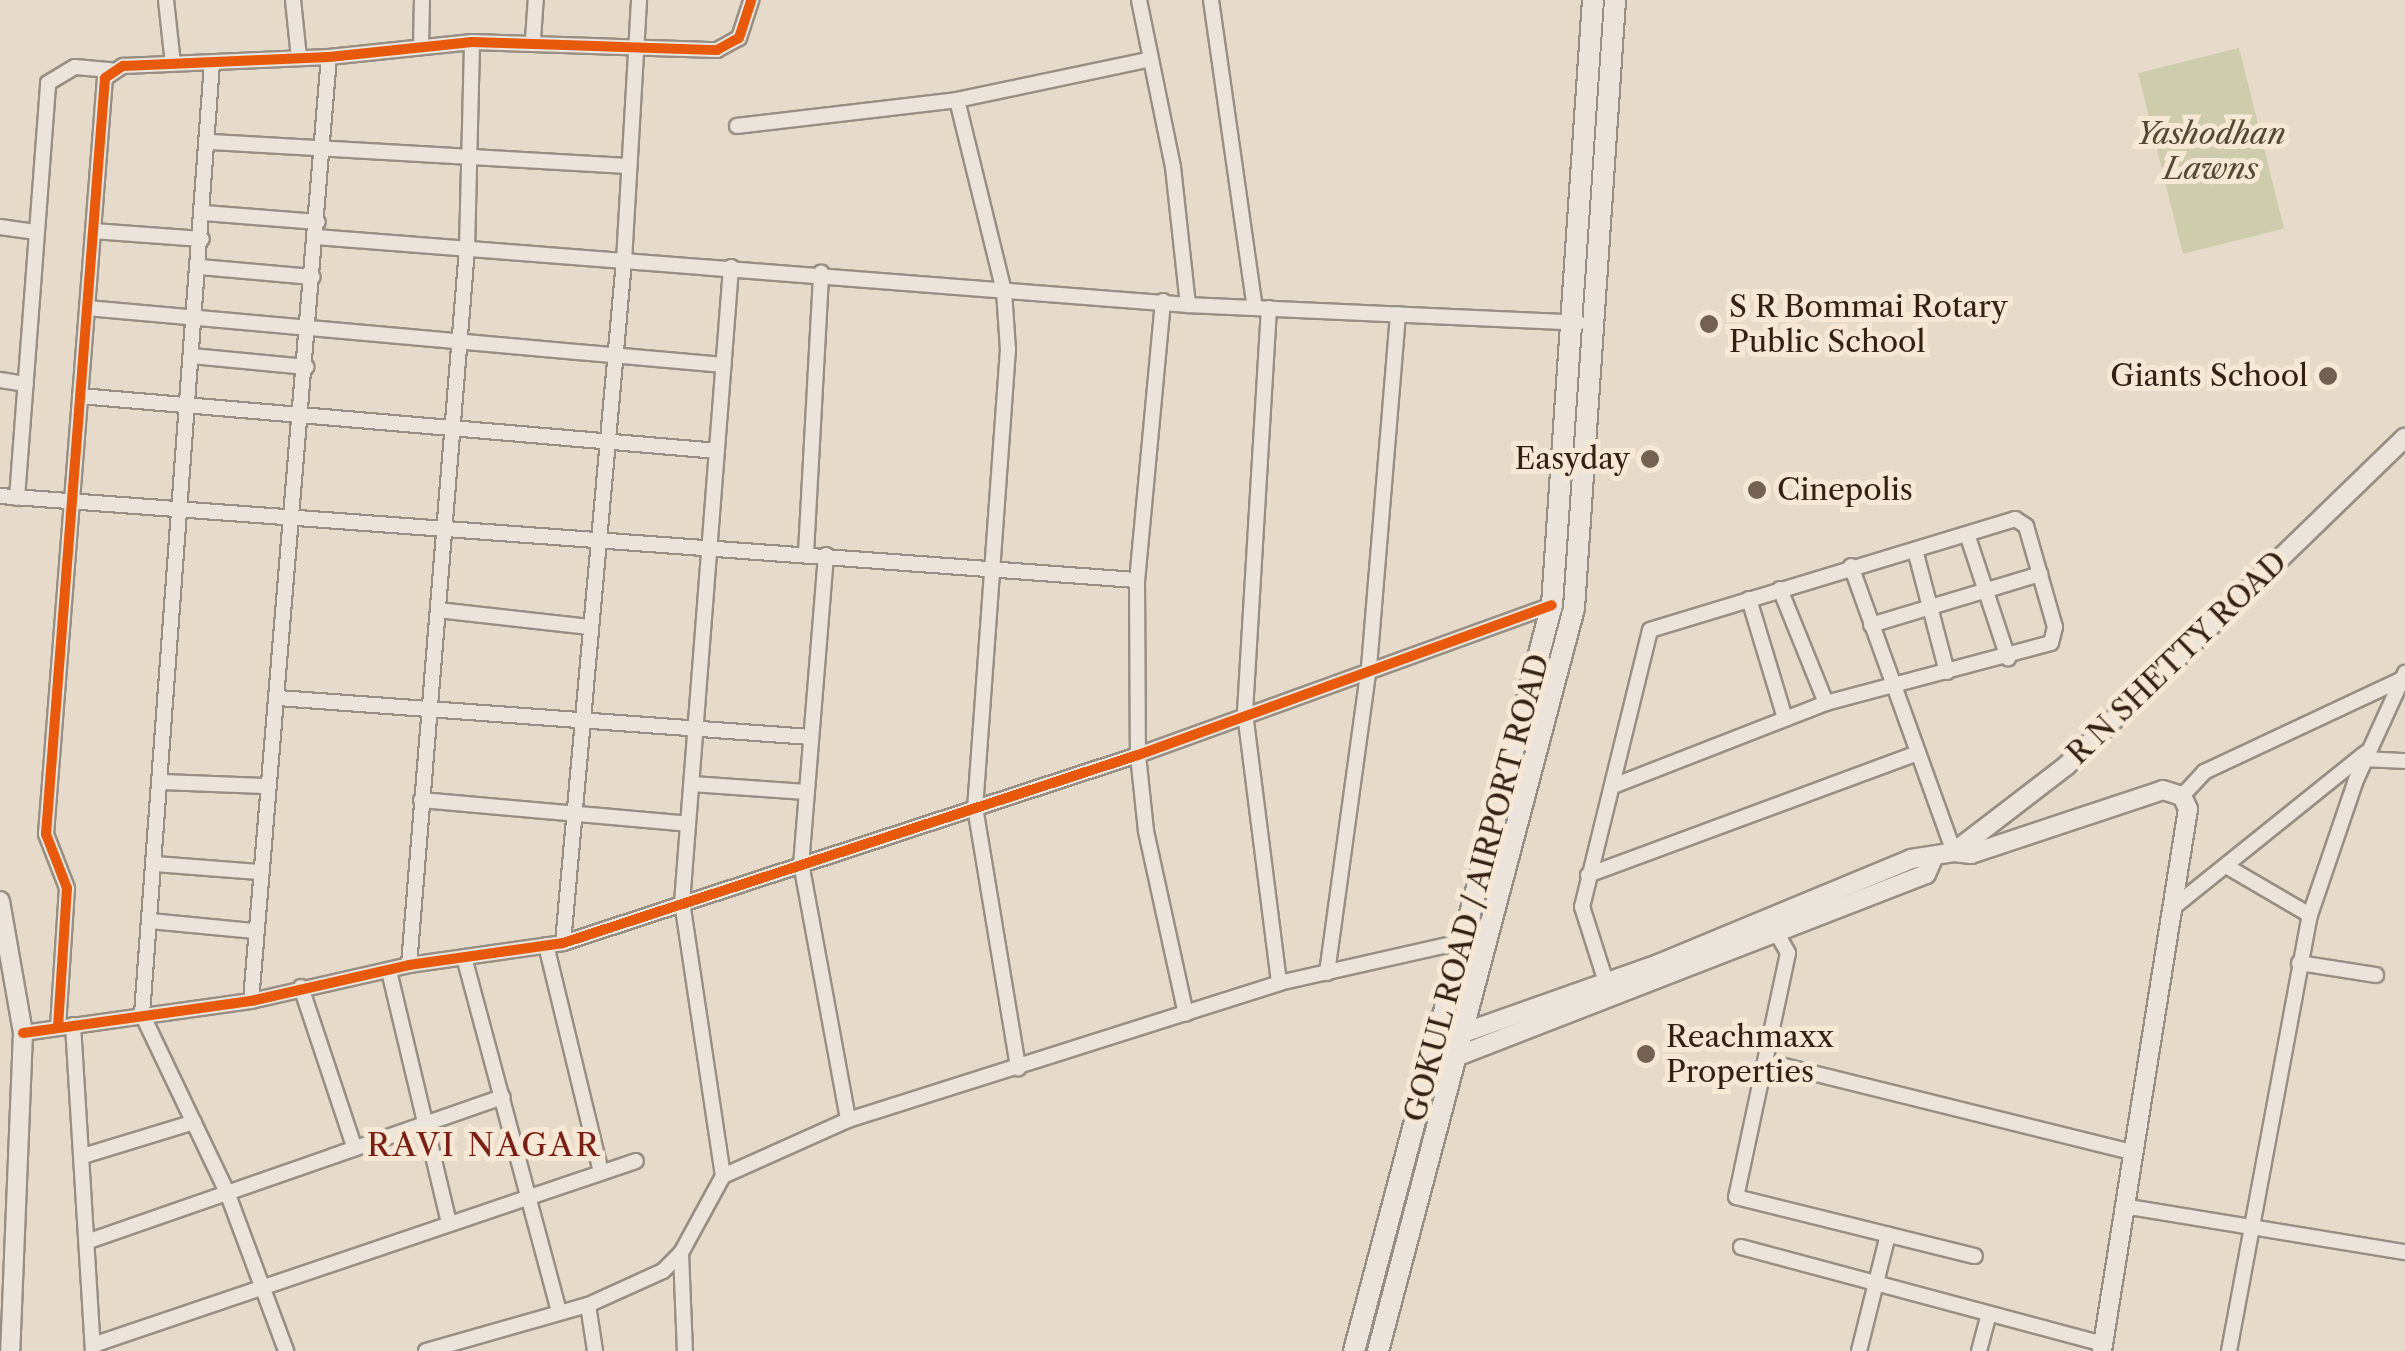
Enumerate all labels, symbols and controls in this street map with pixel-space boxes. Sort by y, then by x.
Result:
park label: Yashodhan Lawns [2136,116,2286,186]
place label: S R Bommai Rotary Public School [1729,289,2009,360]
marker: S R Bommai Rotary Public School [1698,313,1720,335]
place label: Giants School [2110,358,2308,394]
marker: Giants School [2317,365,2339,387]
place label: Easyday [1515,441,1630,477]
marker: Easyday [1639,448,1661,470]
place label: Cinepolis [1777,472,1913,508]
marker: Cinepolis [1746,479,1768,501]
street label: R N SHETTY ROAD [2059,543,2295,773]
street label: GOKUL ROAD / AIRPORT ROAD [1397,649,1557,1127]
place label: Reachmaxx Properties [1666,1019,1834,1090]
marker: Reachmaxx Properties [1635,1043,1657,1065]
district label: RAVI NAGAR [367,1126,601,1164]

